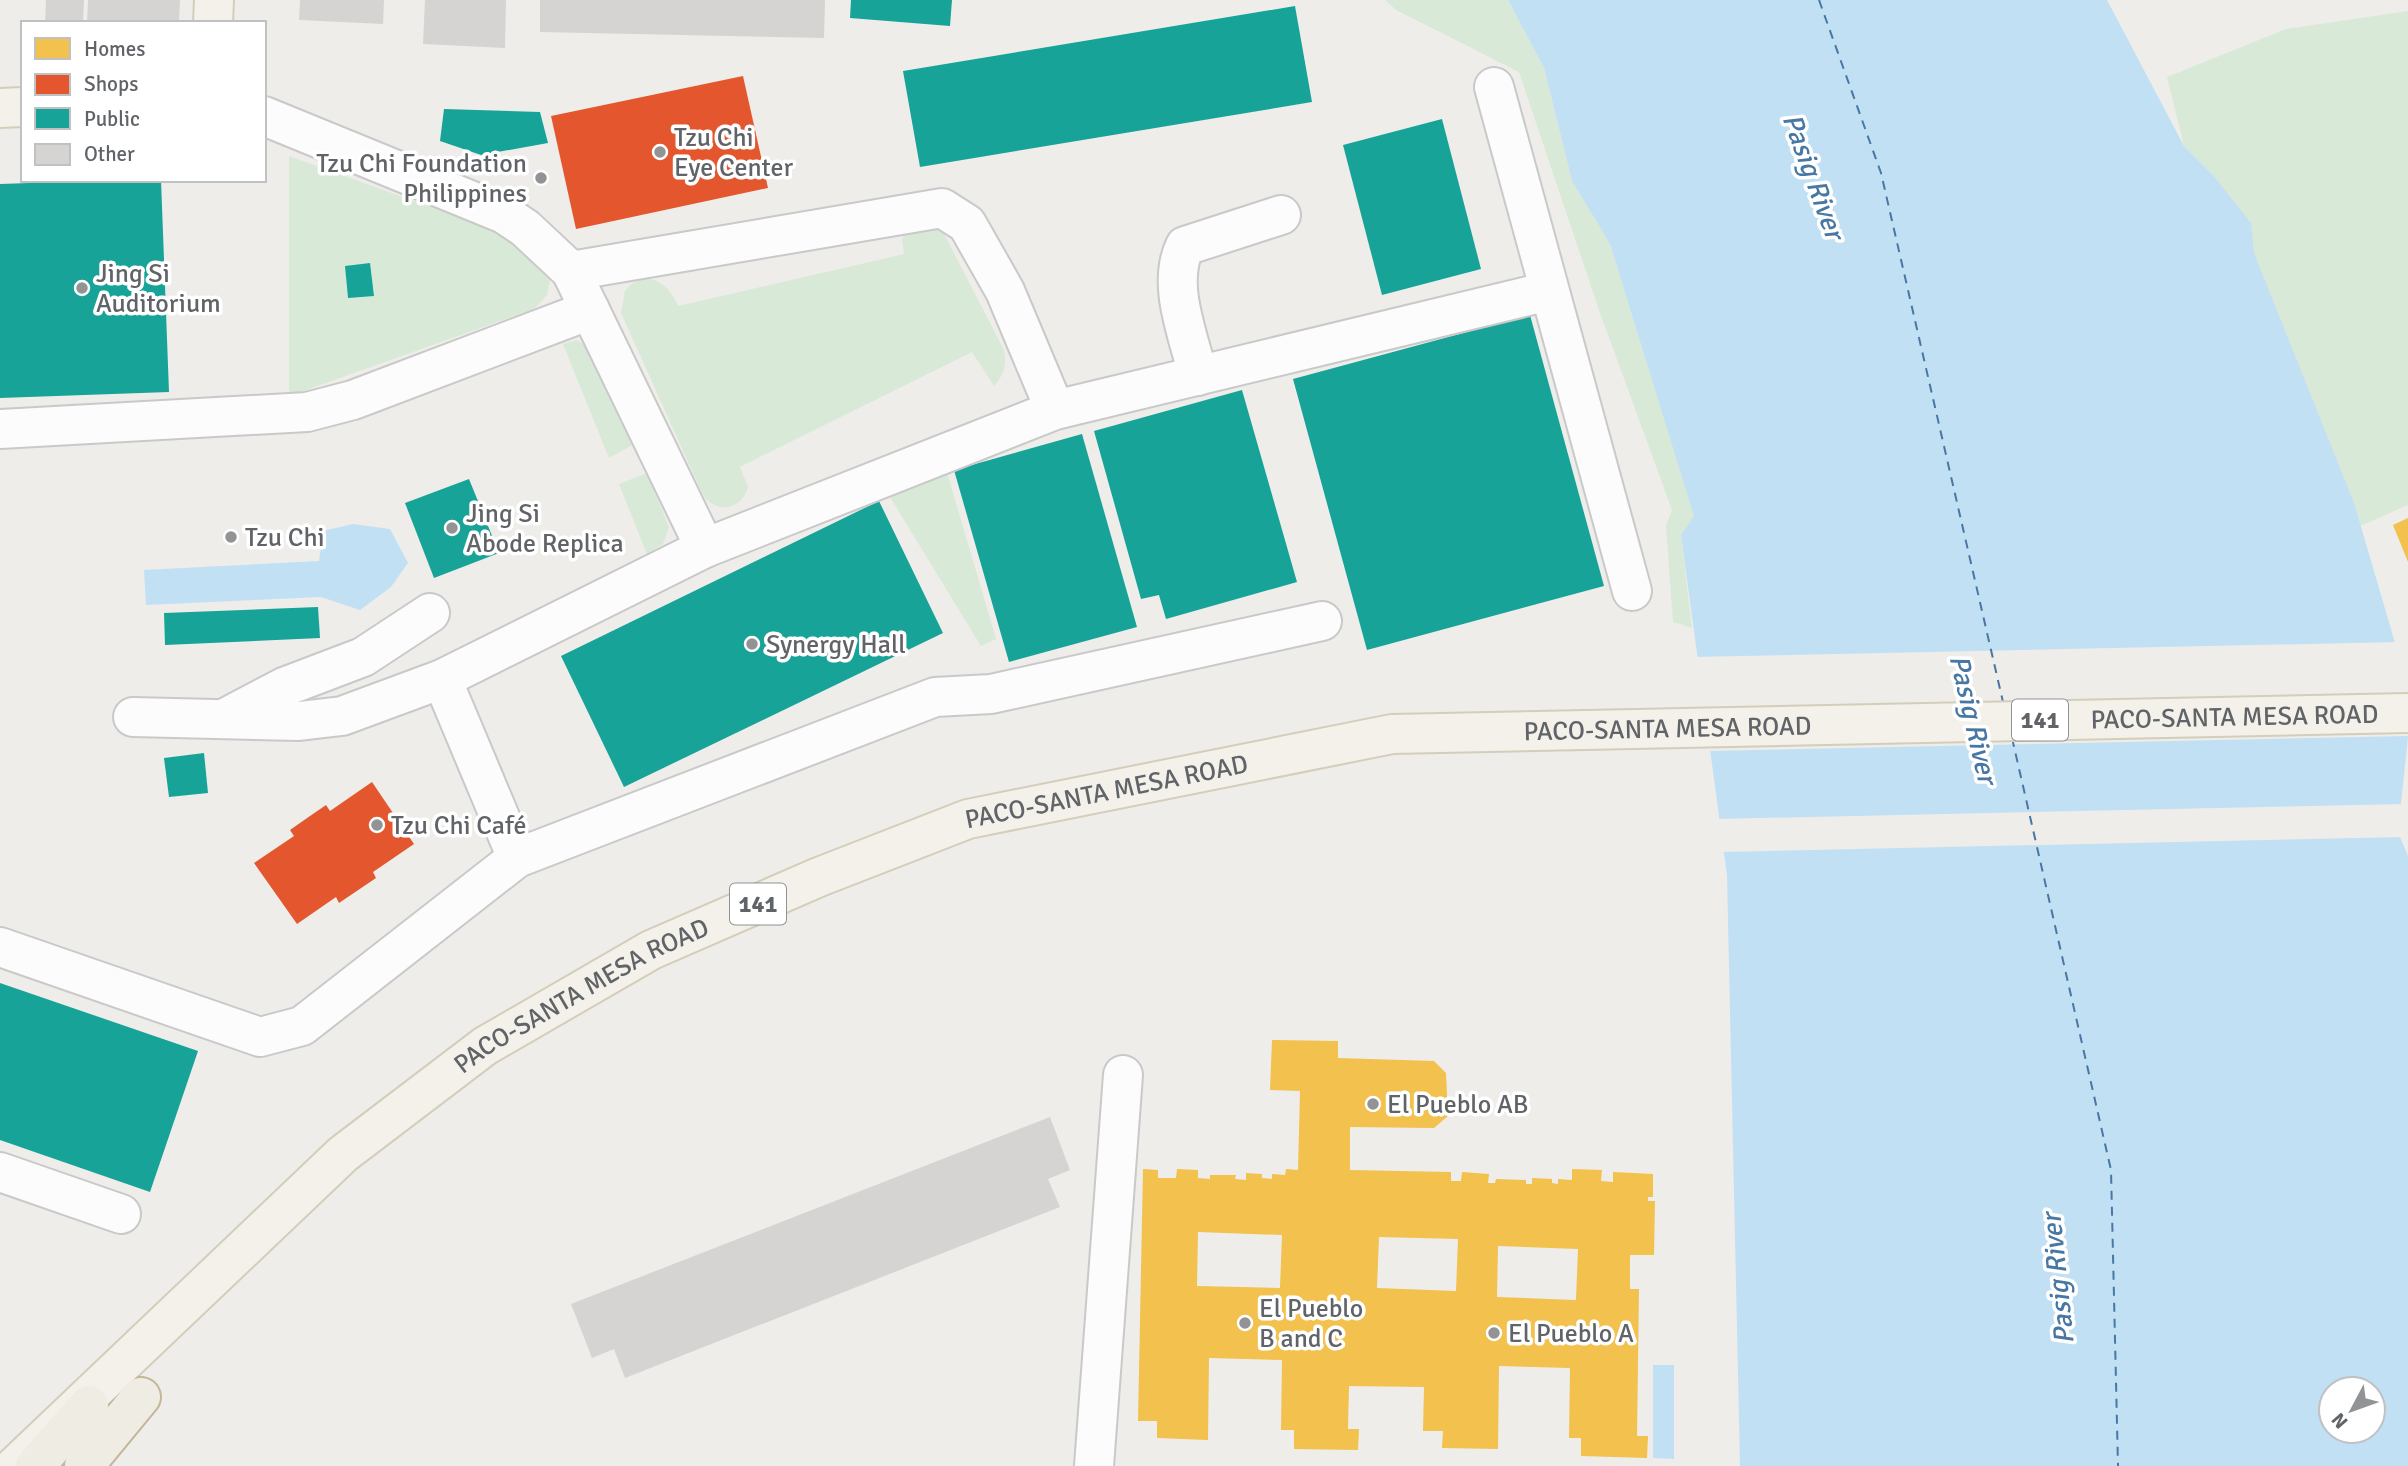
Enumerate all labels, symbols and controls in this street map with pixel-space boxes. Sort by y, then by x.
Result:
legend [21,21,266,182]
text: Homes [84,36,146,62]
text: Shops [84,71,138,97]
text: Public [84,106,140,132]
water label: Pasig River [1775,109,1853,247]
place label: Tzu Chi Eye Center [674,122,793,184]
text: Other [84,141,135,167]
marker: Tzu Chi Eye Center [652,144,668,160]
place label: Tzu Chi Foundation Philippines [316,148,527,210]
marker: Tzu Chi Foundation Philippines [533,170,549,186]
place label: Jing Si Auditorium [96,258,221,320]
marker: Jing Si Auditorium [74,280,90,296]
place label: Jing Si Abode Replica [466,498,624,560]
marker: Jing Si Abode Replica [444,520,460,536]
place label: Tzu Chi [245,522,325,554]
marker: Tzu Chi [223,529,239,545]
place label: Synergy Hall [766,629,906,661]
marker: Synergy Hall [744,636,760,652]
water label: Pasig River [1942,652,2005,791]
street label: PACO-SANTA MESA ROAD [2090,699,2379,737]
road number: 141 [2012,700,2068,740]
street label: PACO-SANTA MESA ROAD [1523,710,1812,748]
street label: PACO-SANTA MESA ROAD [962,748,1251,836]
place label: Tzu Chi Café [391,810,527,842]
marker: Tzu Chi Café [369,817,385,833]
road number: 141 [730,884,786,924]
street label: PACO-SANTA MESA ROAD [448,912,714,1081]
place label: El Pueblo AB [1387,1089,1529,1121]
marker: El Pueblo AB [1365,1096,1381,1112]
water label: Pasig River [2034,1208,2082,1346]
place label: El Pueblo B and C [1259,1293,1363,1355]
marker: El Pueblo B and C [1237,1315,1253,1331]
place label: El Pueblo A [1508,1318,1634,1350]
marker: El Pueblo A [1486,1325,1502,1341]
north arrow [2317,1375,2387,1445]
text: N [2327,1408,2353,1433]

